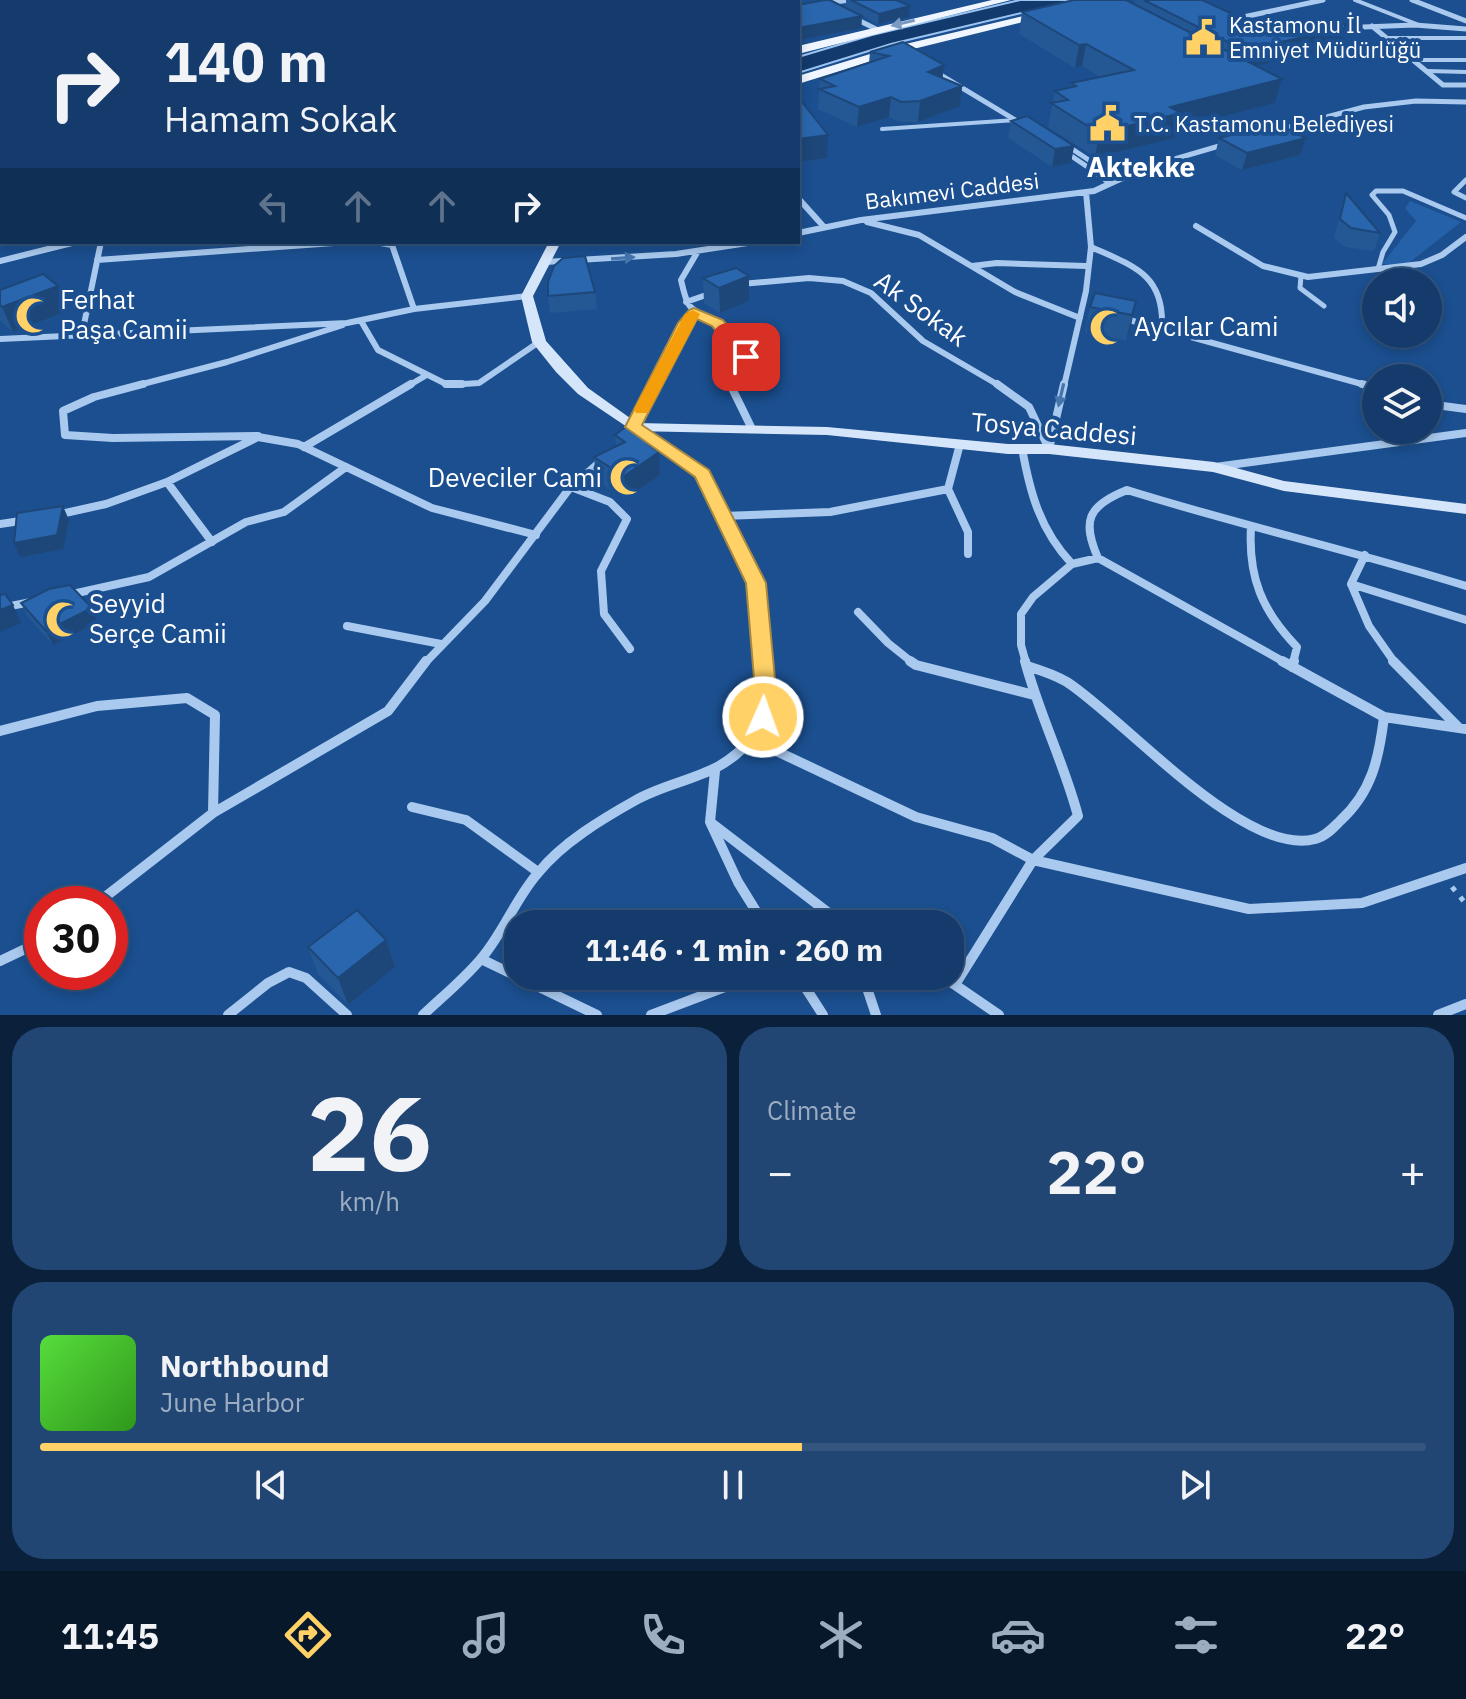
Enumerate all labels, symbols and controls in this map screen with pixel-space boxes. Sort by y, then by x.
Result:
place label: Kastamonu İl Emniyet Müdürlüğü [1229,10,1421,64]
one-way arrow [890,17,915,30]
public building icon: Kastamonu İl Emniyet Müdürlüğü [1184,19,1222,57]
text: 140 m [164,25,328,97]
icon: right [32,32,136,136]
text: Hamam Sokak [164,95,397,142]
public building icon: T.C. Kastamonu Belediyesi [1089,105,1127,143]
place label: T.C. Kastamonu Belediyesi [1134,109,1394,138]
district label: Aktekke [1087,148,1195,185]
street label: Bakımevi Caddesi [863,165,1041,216]
icon: left [252,184,296,228]
icon: ahead [336,184,380,228]
icon: ahead [420,184,464,228]
icon: right [504,184,548,228]
one-way arrow [611,251,636,264]
street label: Ak Sokak [868,263,975,354]
map controls [1362,268,1442,444]
button: sound [1362,268,1442,348]
place label: Ferhat Paşa Camii [60,282,188,346]
mosque icon: Ferhat Paşa Camii [15,296,53,334]
mosque icon: Aycılar Cami [1089,308,1127,346]
place label: Aycılar Cami [1134,309,1279,343]
pin [712,323,780,391]
icon: arrive [724,335,768,379]
button: layers [1362,364,1442,444]
one-way arrow [1054,383,1067,408]
street label: Tosya Caddesi [970,404,1138,452]
mosque icon: Deveciler Cami [609,459,647,497]
place label: Deveciler Cami [428,460,602,494]
place label: Seyyid Serçe Camii [89,586,227,650]
mosque icon: Seyyid Serçe Camii [44,600,82,638]
position arrow [721,675,805,759]
speed limit sign: 30 [24,886,128,990]
text: 11:46 · 1 min · 260 m [585,930,883,969]
text: 26 [307,1064,432,1200]
text: Climate [767,1093,857,1127]
text: 22° [1046,1132,1147,1211]
text: − [767,1143,793,1200]
text: + [1400,1143,1426,1200]
text: km/h [339,1184,400,1218]
text: Northbound [160,1346,329,1385]
text: June Harbor [160,1385,304,1419]
icon: previous [249,1463,293,1507]
icon: pause [711,1463,755,1507]
icon: next [1173,1463,1217,1507]
icon: directions [280,1607,336,1663]
icon: music [458,1607,514,1663]
icon: phone [635,1607,691,1663]
icon: climate [813,1607,869,1663]
icon: car [990,1607,1046,1663]
icon: filters [1168,1607,1224,1663]
text: 11:45 [61,1612,159,1659]
text: 22° [1345,1612,1405,1659]

